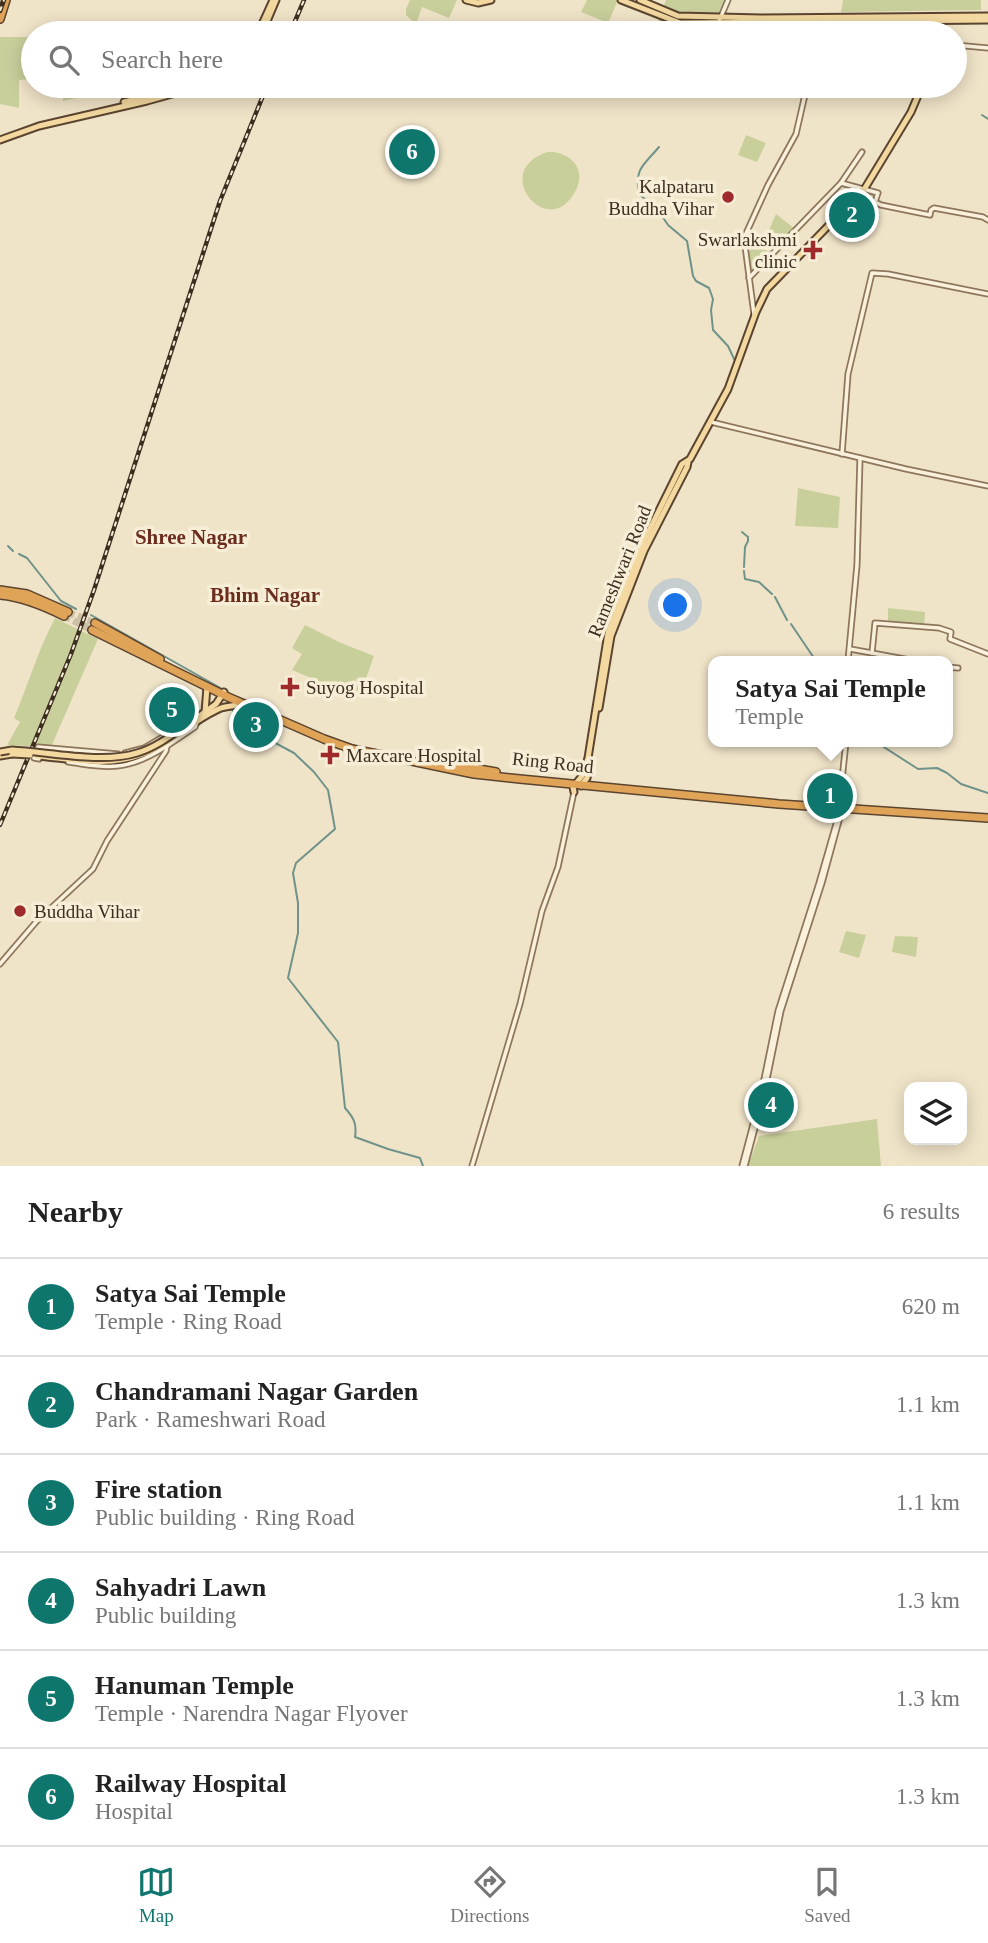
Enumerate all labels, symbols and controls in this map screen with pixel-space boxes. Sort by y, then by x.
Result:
search box [21,21,967,98]
icon: search [45,41,83,79]
text: Search here [101,45,223,74]
pin: 6 [389,126,435,178]
place label: Kalpataru Buddha Vihar [608,176,715,219]
marker: Kalpataru Buddha Vihar [720,189,736,205]
pin: 2 [829,189,875,241]
place label: Swarlakshmi clinic [698,229,797,272]
marker: Swarlakshmi clinic [803,240,823,260]
street label: Rameshwari Road [584,502,656,640]
district label: Shree Nagar [135,525,247,549]
district label: Bhim Nagar [210,583,320,607]
your location [658,588,692,622]
popup [708,656,953,747]
text: Satya Sai Temple [735,674,926,703]
marker: Suyog Hospital [280,677,300,697]
place label: Suyog Hospital [306,677,424,698]
pin: 5 [149,684,195,736]
pin: 3 [233,699,279,751]
text: Temple [735,704,804,729]
marker: Maxcare Hospital [320,745,340,765]
place label: Maxcare Hospital [346,745,482,766]
street label: Ring Road [511,748,595,777]
pin: 1 [807,770,853,822]
place label: Buddha Vihar [34,901,140,922]
marker: Buddha Vihar [12,903,28,919]
pin: 4 [748,1079,794,1131]
map controls [904,1082,967,1145]
button: layers [904,1082,967,1145]
text: Nearby [28,1195,123,1228]
text: 6 results [883,1199,960,1224]
text: Satya Sai Temple [95,1279,286,1308]
text: 1 [45,1294,57,1319]
text: 620 m [902,1294,960,1319]
text: Temple · Ring Road [95,1309,282,1334]
text: Chandramani Nagar Garden [95,1377,418,1406]
text: 2 [45,1392,57,1417]
text: 1.1 km [896,1392,960,1417]
text: Park · Rameshwari Road [95,1407,326,1432]
text: Fire station [95,1475,222,1504]
text: 3 [45,1490,57,1515]
text: 1.1 km [896,1490,960,1515]
text: Public building · Ring Road [95,1505,354,1530]
text: Sahyadri Lawn [95,1573,266,1602]
text: 4 [45,1588,57,1613]
text: 1.3 km [896,1588,960,1613]
text: Public building [95,1603,236,1628]
text: Hanuman Temple [95,1671,294,1700]
text: 5 [45,1686,57,1711]
text: 1.3 km [896,1686,960,1711]
text: Temple · Narendra Nagar Flyover [95,1701,408,1726]
text: Railway Hospital [95,1769,286,1798]
text: 6 [45,1784,57,1809]
text: 1.3 km [896,1784,960,1809]
text: Hospital [95,1799,173,1824]
tab: Map [137,1863,175,1927]
tab: Directions [450,1863,529,1927]
tab: Saved [804,1863,851,1927]

